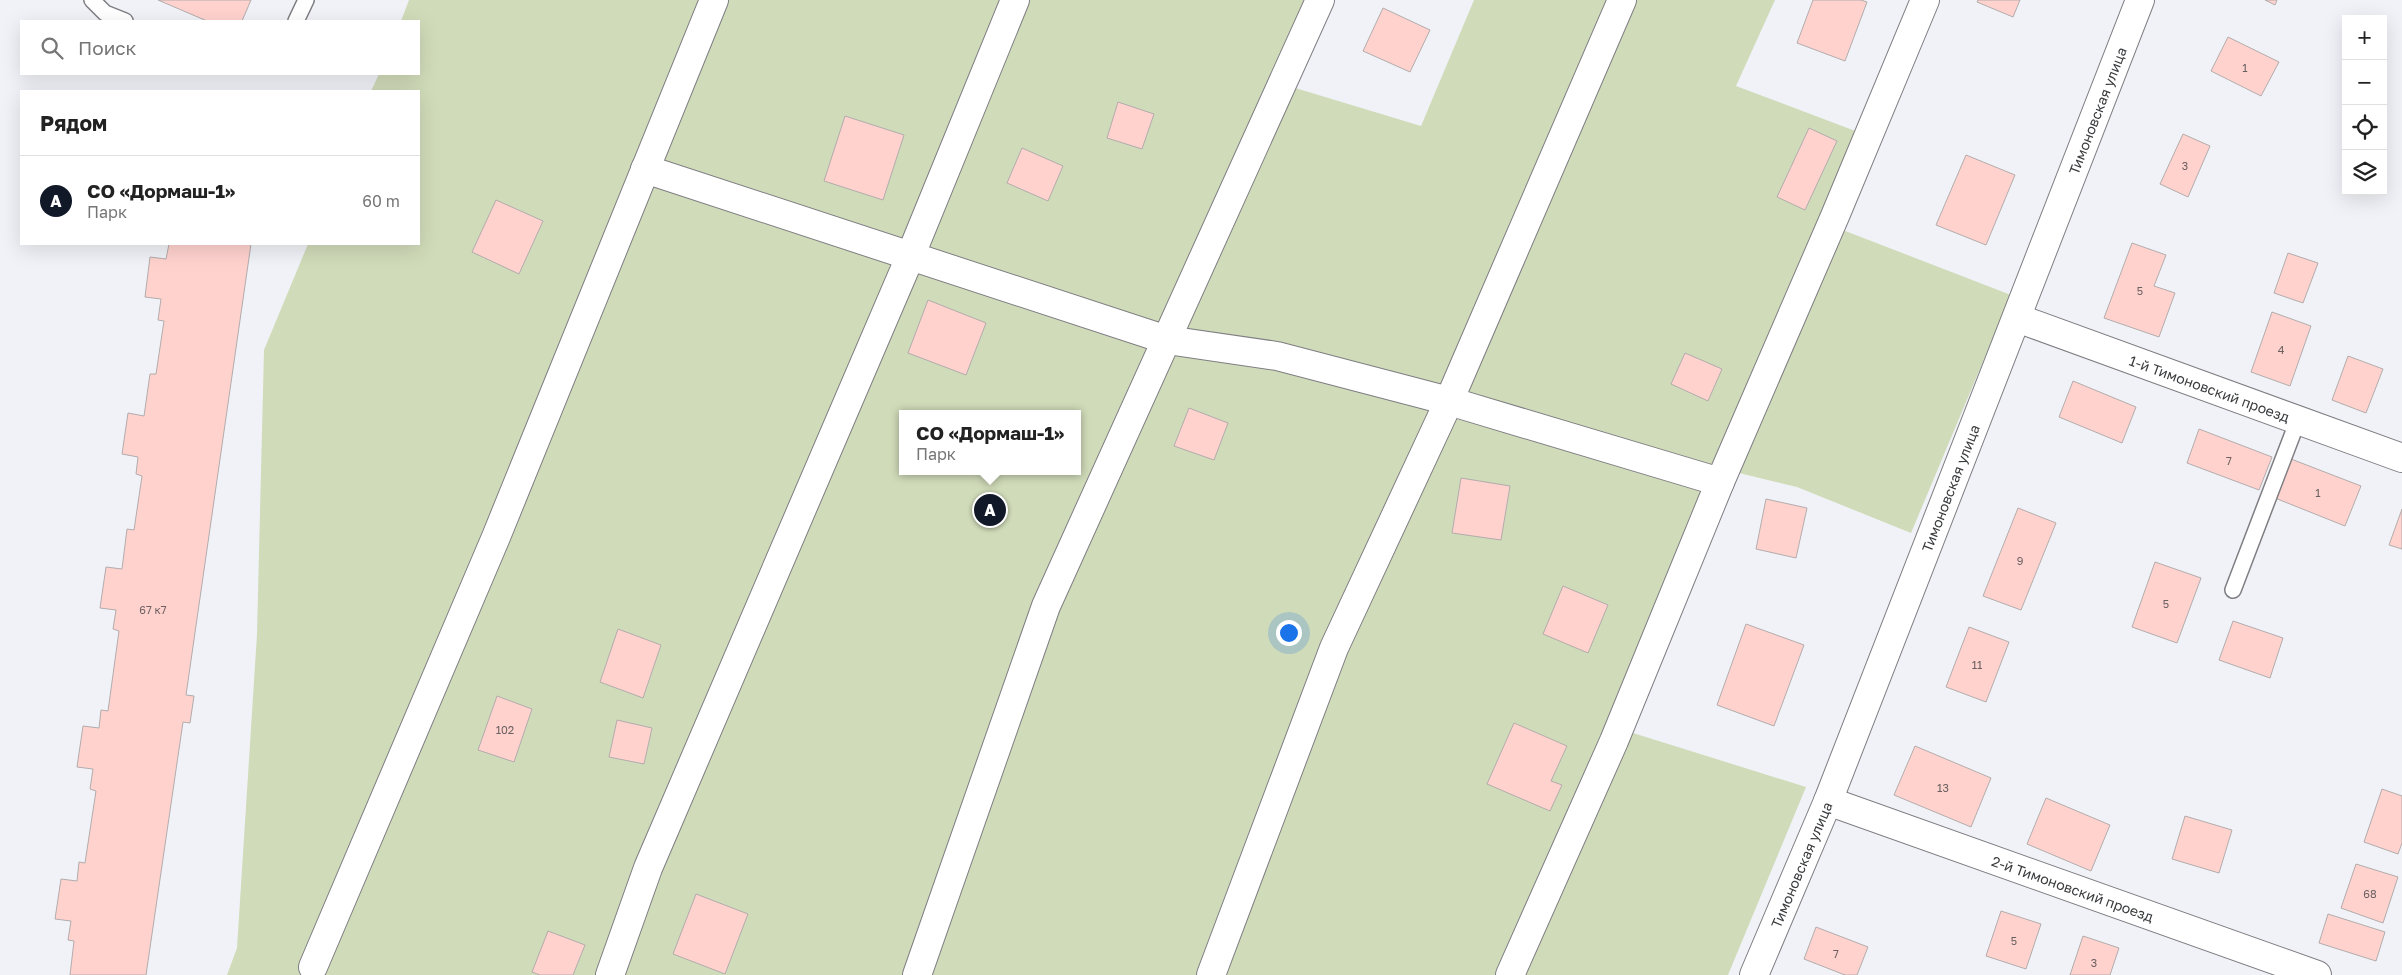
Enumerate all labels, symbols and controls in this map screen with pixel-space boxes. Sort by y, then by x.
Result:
map controls [2342,15,2387,195]
button: + [2342,15,2387,60]
search box [20,20,420,75]
icon: search [38,34,66,62]
text: Поиск [78,36,137,59]
street label: Тимоновская улица [2064,44,2129,177]
button: − [2342,60,2387,105]
house number: 1 [2242,61,2248,74]
button: locate [2342,105,2387,150]
text: Рядом [40,110,107,136]
button: layers [2342,150,2387,195]
house number: 3 [2182,159,2188,172]
text: СО «Дормаш-1» [87,179,235,202]
text: A [50,191,62,211]
text: 60 m [362,191,400,211]
text: Парк [87,202,127,222]
house number: 5 [2137,284,2143,297]
house number: 4 [2278,343,2285,356]
street label: 1-й Тимоновский проезд [2127,351,2293,425]
popup [899,410,1081,475]
text: СО «Дормаш-1» [916,421,1064,444]
street label: Тимоновская улица [1917,422,1982,554]
text: Парк [916,444,956,464]
house number: 7 [2226,454,2232,467]
house number: 1 [2315,486,2321,499]
pin: A [974,491,1006,529]
house number: 9 [2017,554,2023,567]
house number: 5 [2163,597,2169,610]
house number: 67 к7 [139,603,167,616]
your location [1276,620,1302,646]
house number: 11 [1972,658,1982,671]
house number: 102 [496,723,514,736]
house number: 13 [1937,781,1949,794]
street label: Тимоновская улица [1767,799,1835,930]
street label: 2-й Тимоновский проезд [1990,852,2157,925]
house number: 68 [2363,887,2377,900]
house number: 5 [2011,934,2017,947]
house number: 7 [1833,947,1839,960]
house number: 3 [2091,956,2097,969]

